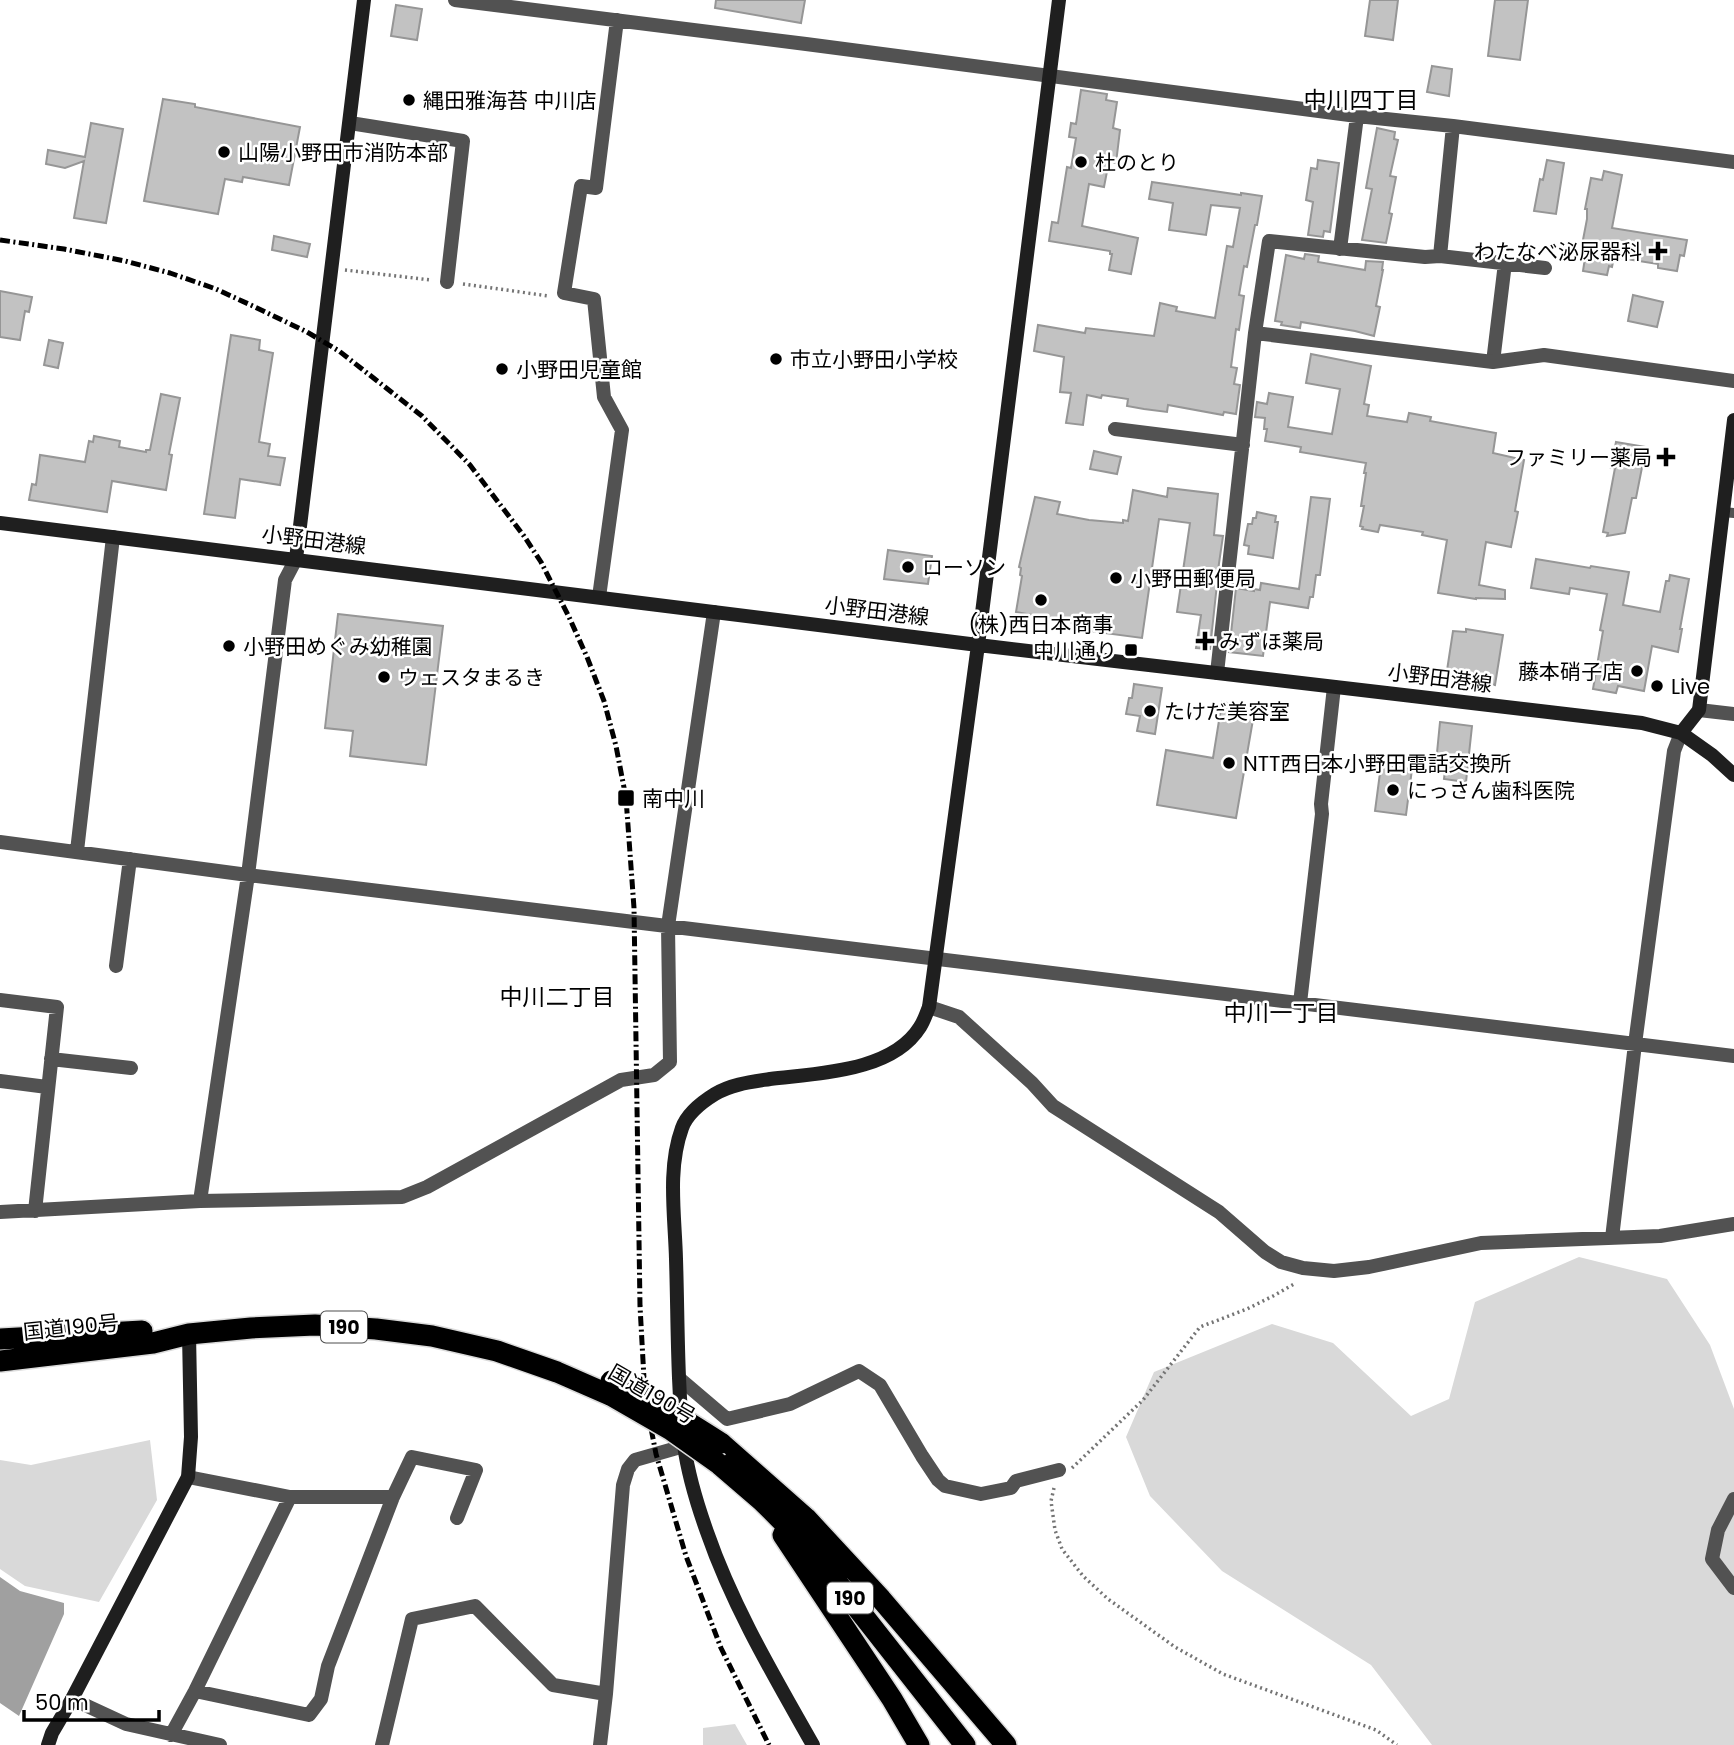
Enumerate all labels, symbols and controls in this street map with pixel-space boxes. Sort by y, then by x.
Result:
district label: 中川四丁目 [1304,84,1419,116]
place label: 縄田雅海苔 中川店 [423,86,597,115]
marker: 縄田雅海苔 中川店 [401,92,417,108]
place label: 山陽小野田市消防本部 [238,138,448,167]
marker: 山陽小野田市消防本部 [216,144,232,160]
place label: 杜のとり [1095,148,1179,177]
marker: 杜のとり [1073,154,1089,170]
place label: わたなべ泌尿器科 [1474,237,1642,266]
marker: わたなべ泌尿器科 [1648,241,1668,261]
place label: 市立小野田小学校 [790,345,958,374]
marker: 市立小野田小学校 [768,351,784,367]
place label: 小野田児童館 [516,355,642,384]
marker: 小野田児童館 [494,361,510,377]
place label: ファミリー薬局 [1505,443,1652,472]
marker: ファミリー薬局 [1658,449,1674,465]
street label: 小野田港線 [260,519,368,561]
place label: ローソン [922,553,1006,582]
marker: ローソン [900,559,916,575]
place label: 小野田郵便局 [1130,564,1256,593]
marker: 小野田郵便局 [1108,570,1124,586]
street label: 小野田港線 [823,590,931,632]
marker: (株)西日本商事 [1033,592,1049,608]
place label: (株)西日本商事 [968,610,1114,639]
place label: みずほ薬局 [1219,627,1324,656]
place label: 小野田めぐみ幼稚園 [243,632,433,661]
marker: みずほ薬局 [1197,633,1213,649]
place label: 中川通り [1033,636,1117,665]
marker: 小野田めぐみ幼稚園 [221,638,237,654]
marker: 中川通り [1123,642,1139,658]
street label: 小野田港線 [1386,657,1494,699]
place label: 藤本硝子店 [1518,657,1623,686]
place label: ウェスタまるき [398,663,545,692]
marker: 藤本硝子店 [1629,663,1645,679]
marker: ウェスタまるき [376,669,392,685]
place label: Live [1671,672,1710,701]
marker: Live [1649,678,1665,694]
place label: たけだ美容室 [1164,697,1290,726]
marker: たけだ美容室 [1142,703,1158,719]
place label: NTT西日本小野田電話交換所 [1243,749,1511,778]
marker: NTT西日本小野田電話交換所 [1221,755,1237,771]
place label: にっさん歯科医院 [1407,776,1575,805]
marker: にっさん歯科医院 [1385,782,1401,798]
place label: 南中川 [642,784,705,813]
marker: 南中川 [616,788,636,808]
district label: 中川二丁目 [500,981,615,1013]
district label: 中川一丁目 [1224,997,1339,1029]
street label: 国道190号 [22,1308,120,1346]
road number: 190 [321,1312,367,1343]
street label: 国道190号 [603,1357,701,1431]
road number: 190 [827,1582,873,1614]
scale bar [24,1678,159,1722]
text: 50 m [35,1688,89,1717]

